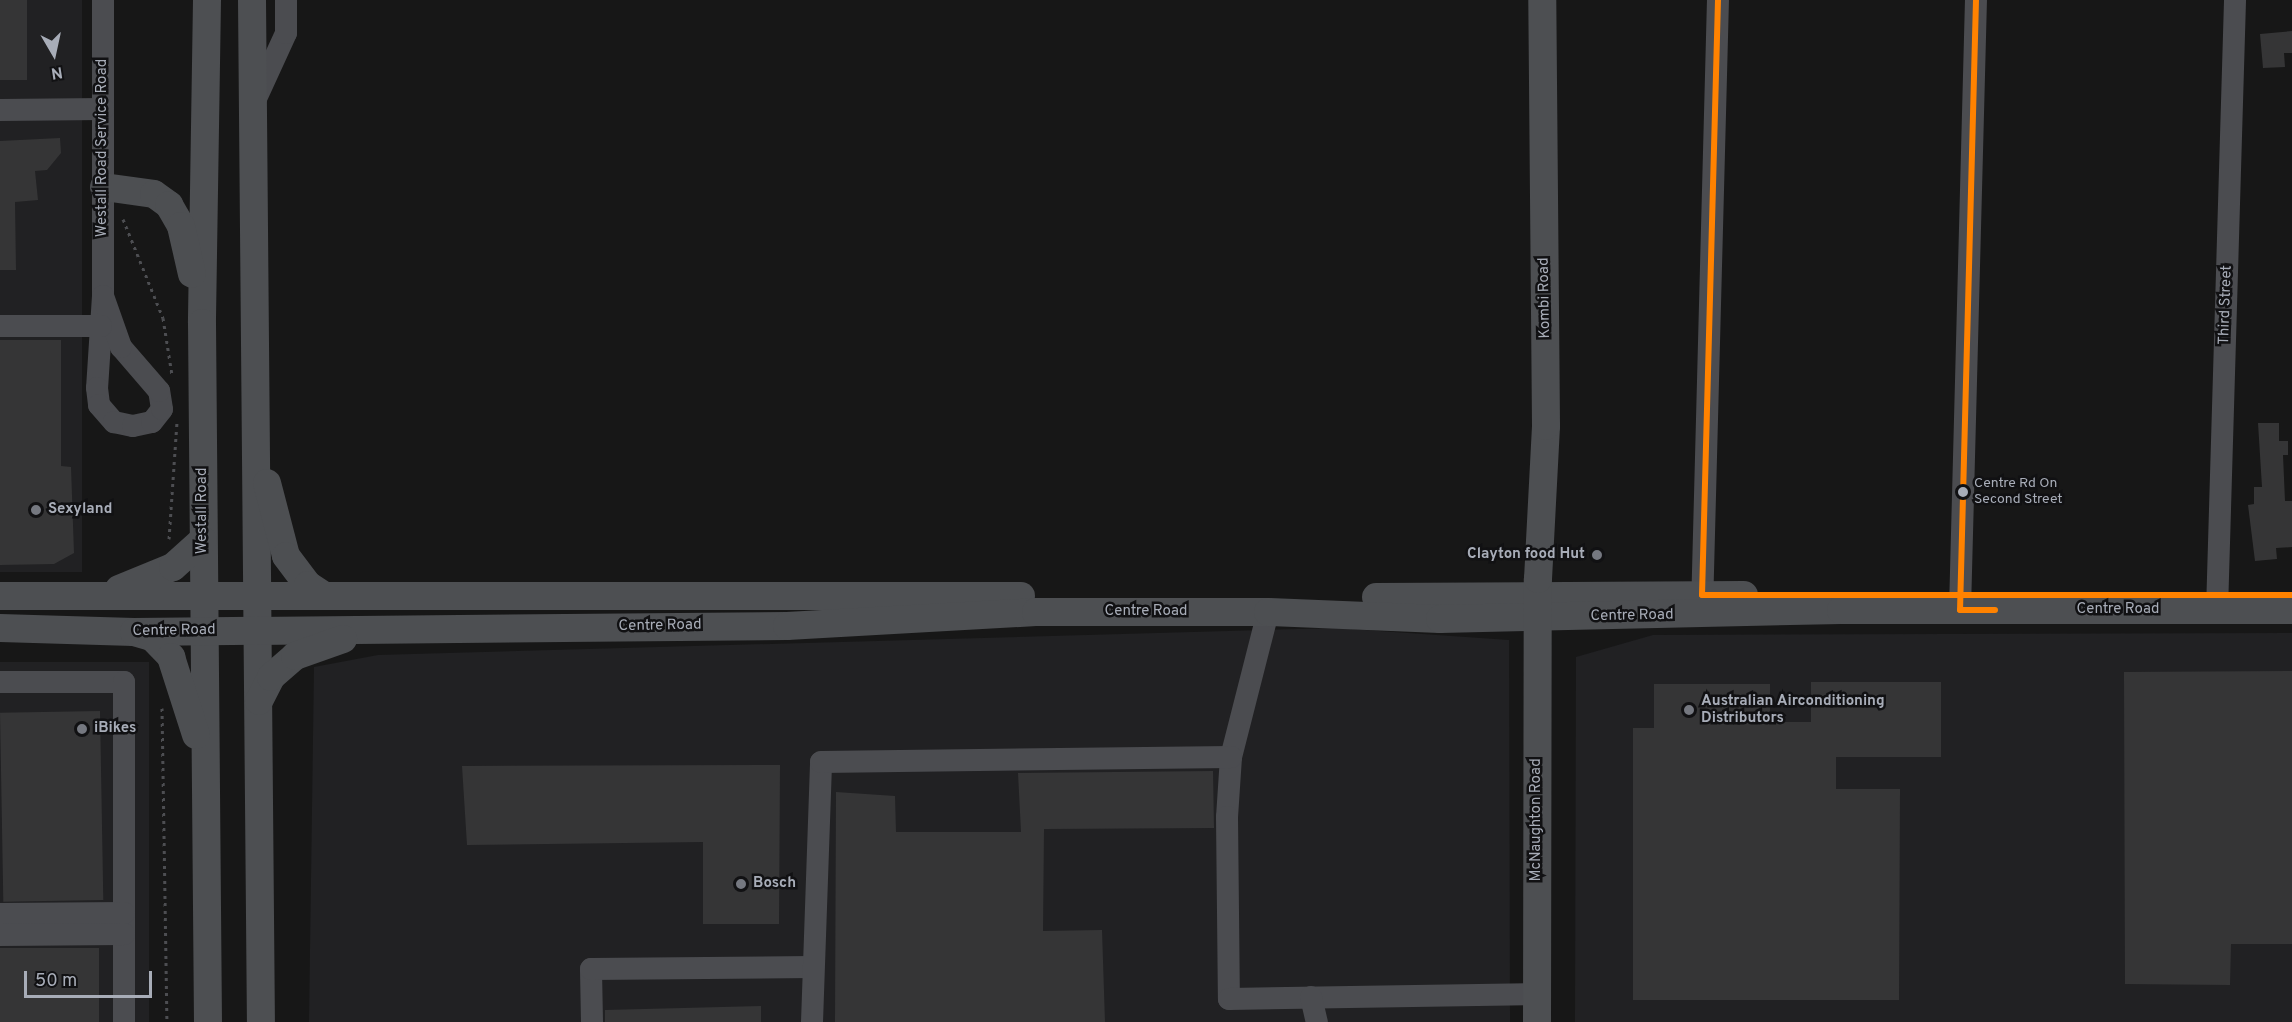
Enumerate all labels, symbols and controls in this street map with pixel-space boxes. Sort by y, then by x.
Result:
north arrow [24,24,84,84]
street label: Westall Road Service Road [94,59,112,237]
text: N [50,61,64,83]
street label: Kombi Road [1535,257,1555,339]
street label: Third Street [2216,265,2236,345]
street label: Westall Road [194,468,212,554]
place label: Centre Rd On Second Street [1974,476,2063,508]
marker: Centre Rd On Second Street [1957,486,1969,498]
place label: Sexyland [48,501,112,519]
marker: Sexyland [29,503,43,517]
place label: Clayton food Hut [1467,546,1585,564]
marker: Clayton food Hut [1590,548,1604,562]
street label: Centre Road [2076,601,2160,619]
street label: Centre Road [1104,603,1188,621]
street label: Centre Road [1590,606,1674,626]
street label: Centre Road [618,616,702,636]
street label: Centre Road [132,621,216,641]
place label: Australian Airconditioning Distributors [1701,692,1885,727]
marker: Australian Airconditioning Distributors [1682,703,1696,717]
place label: iBikes [94,720,136,738]
marker: iBikes [75,722,89,736]
street label: McNaughton Road [1528,758,1546,882]
place label: Bosch [753,875,796,893]
marker: Bosch [734,877,748,891]
scale bar [27,959,154,997]
text: 50 m [35,970,77,993]

